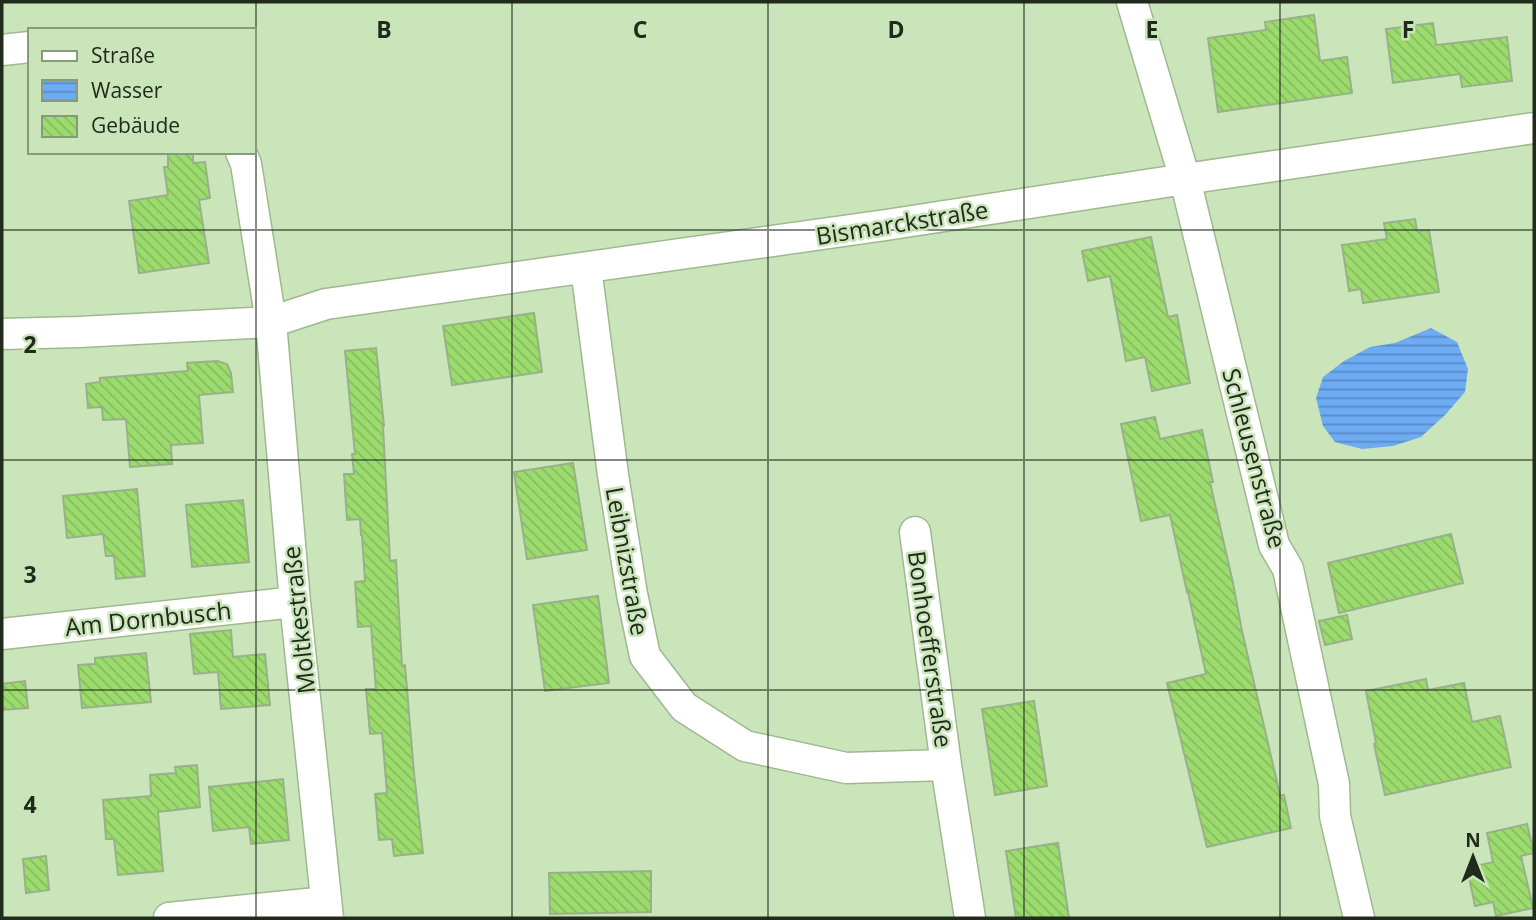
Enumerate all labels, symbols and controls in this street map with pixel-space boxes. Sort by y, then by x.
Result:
text: B [376,13,392,45]
text: C [633,13,647,45]
text: D [887,13,905,45]
text: E [1146,13,1158,45]
text: F [1402,13,1414,45]
legend [28,28,256,154]
text: Straße [91,41,155,69]
text: Wasser [91,76,163,104]
text: Gebäude [91,111,180,139]
street label: Bismarckstraße [813,192,991,252]
text: 2 [23,328,37,360]
street label: Schleusenstraße [1215,364,1295,552]
street label: Leibnizstraße [599,484,657,638]
street label: Moltkestraße [274,545,322,695]
street label: Bonhoefferstraße [901,549,961,749]
text: 3 [23,558,37,590]
street label: Am Dornbusch [63,593,233,643]
text: 4 [23,788,37,820]
north arrow [1438,822,1508,892]
text: N [1465,827,1481,853]

